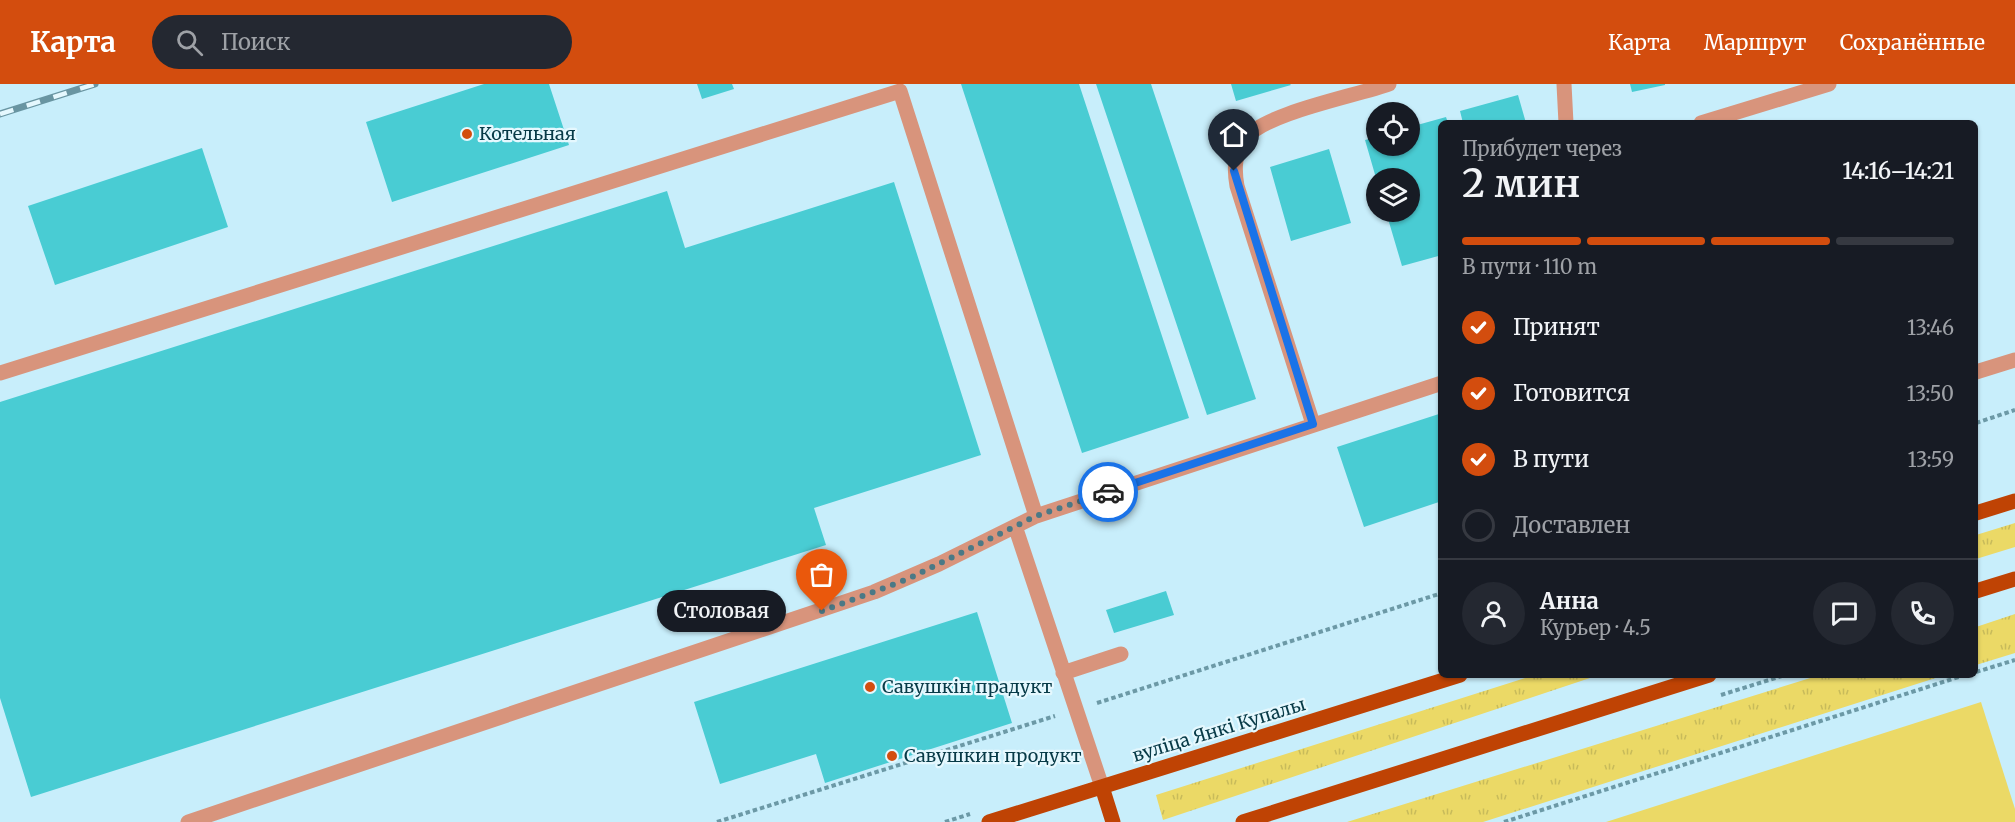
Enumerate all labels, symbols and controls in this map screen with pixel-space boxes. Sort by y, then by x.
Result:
search box [152,15,572,69]
text: Карта [30,24,116,60]
icon: search [173,26,206,59]
text: Поиск [221,28,291,56]
text: Карта [1608,29,1671,56]
text: Маршрут [1704,29,1807,56]
text: Сохранённые [1840,29,1985,56]
map controls [1366,102,1420,222]
button: locate [1366,102,1420,156]
pin [1208,109,1259,171]
icon: home [1217,118,1250,151]
place label: Котельная [479,122,576,145]
marker: Котельная [460,127,474,141]
text: Прибудет через [1462,136,1622,161]
text: 14:16–14:21 [1842,157,1954,185]
text: 2 мин [1462,159,1580,208]
button: layers [1366,168,1420,222]
text: В пути · 110 m [1462,254,1597,279]
icon: check [1462,311,1495,344]
text: Принят [1513,313,1600,341]
text: 13:46 [1907,315,1954,340]
icon: check [1462,377,1495,410]
text: Готовится [1513,379,1630,407]
text: 13:50 [1906,381,1954,406]
icon: check [1462,443,1495,476]
text: В пути [1513,445,1589,473]
text: 13:59 [1907,447,1954,472]
courier [1078,462,1138,522]
icon: car [1092,476,1125,509]
text: Доставлен [1513,511,1630,539]
pin [796,549,847,611]
icon: bag [805,558,838,591]
button: person [1462,582,1525,645]
button: chat [1813,582,1876,645]
button: phone [1891,582,1954,645]
text: Анна [1540,587,1599,615]
callout: Столовая [657,590,786,632]
text: Столовая [674,598,769,623]
text: Курьер · 4.5 [1540,615,1651,640]
place label: Савушкін прадукт [882,675,1053,698]
marker: Савушкін прадукт [863,680,877,694]
street label: вуліца Янкі Купалы [1130,692,1308,767]
place label: Савушкин продукт [904,744,1082,767]
marker: Савушкин продукт [885,749,899,763]

